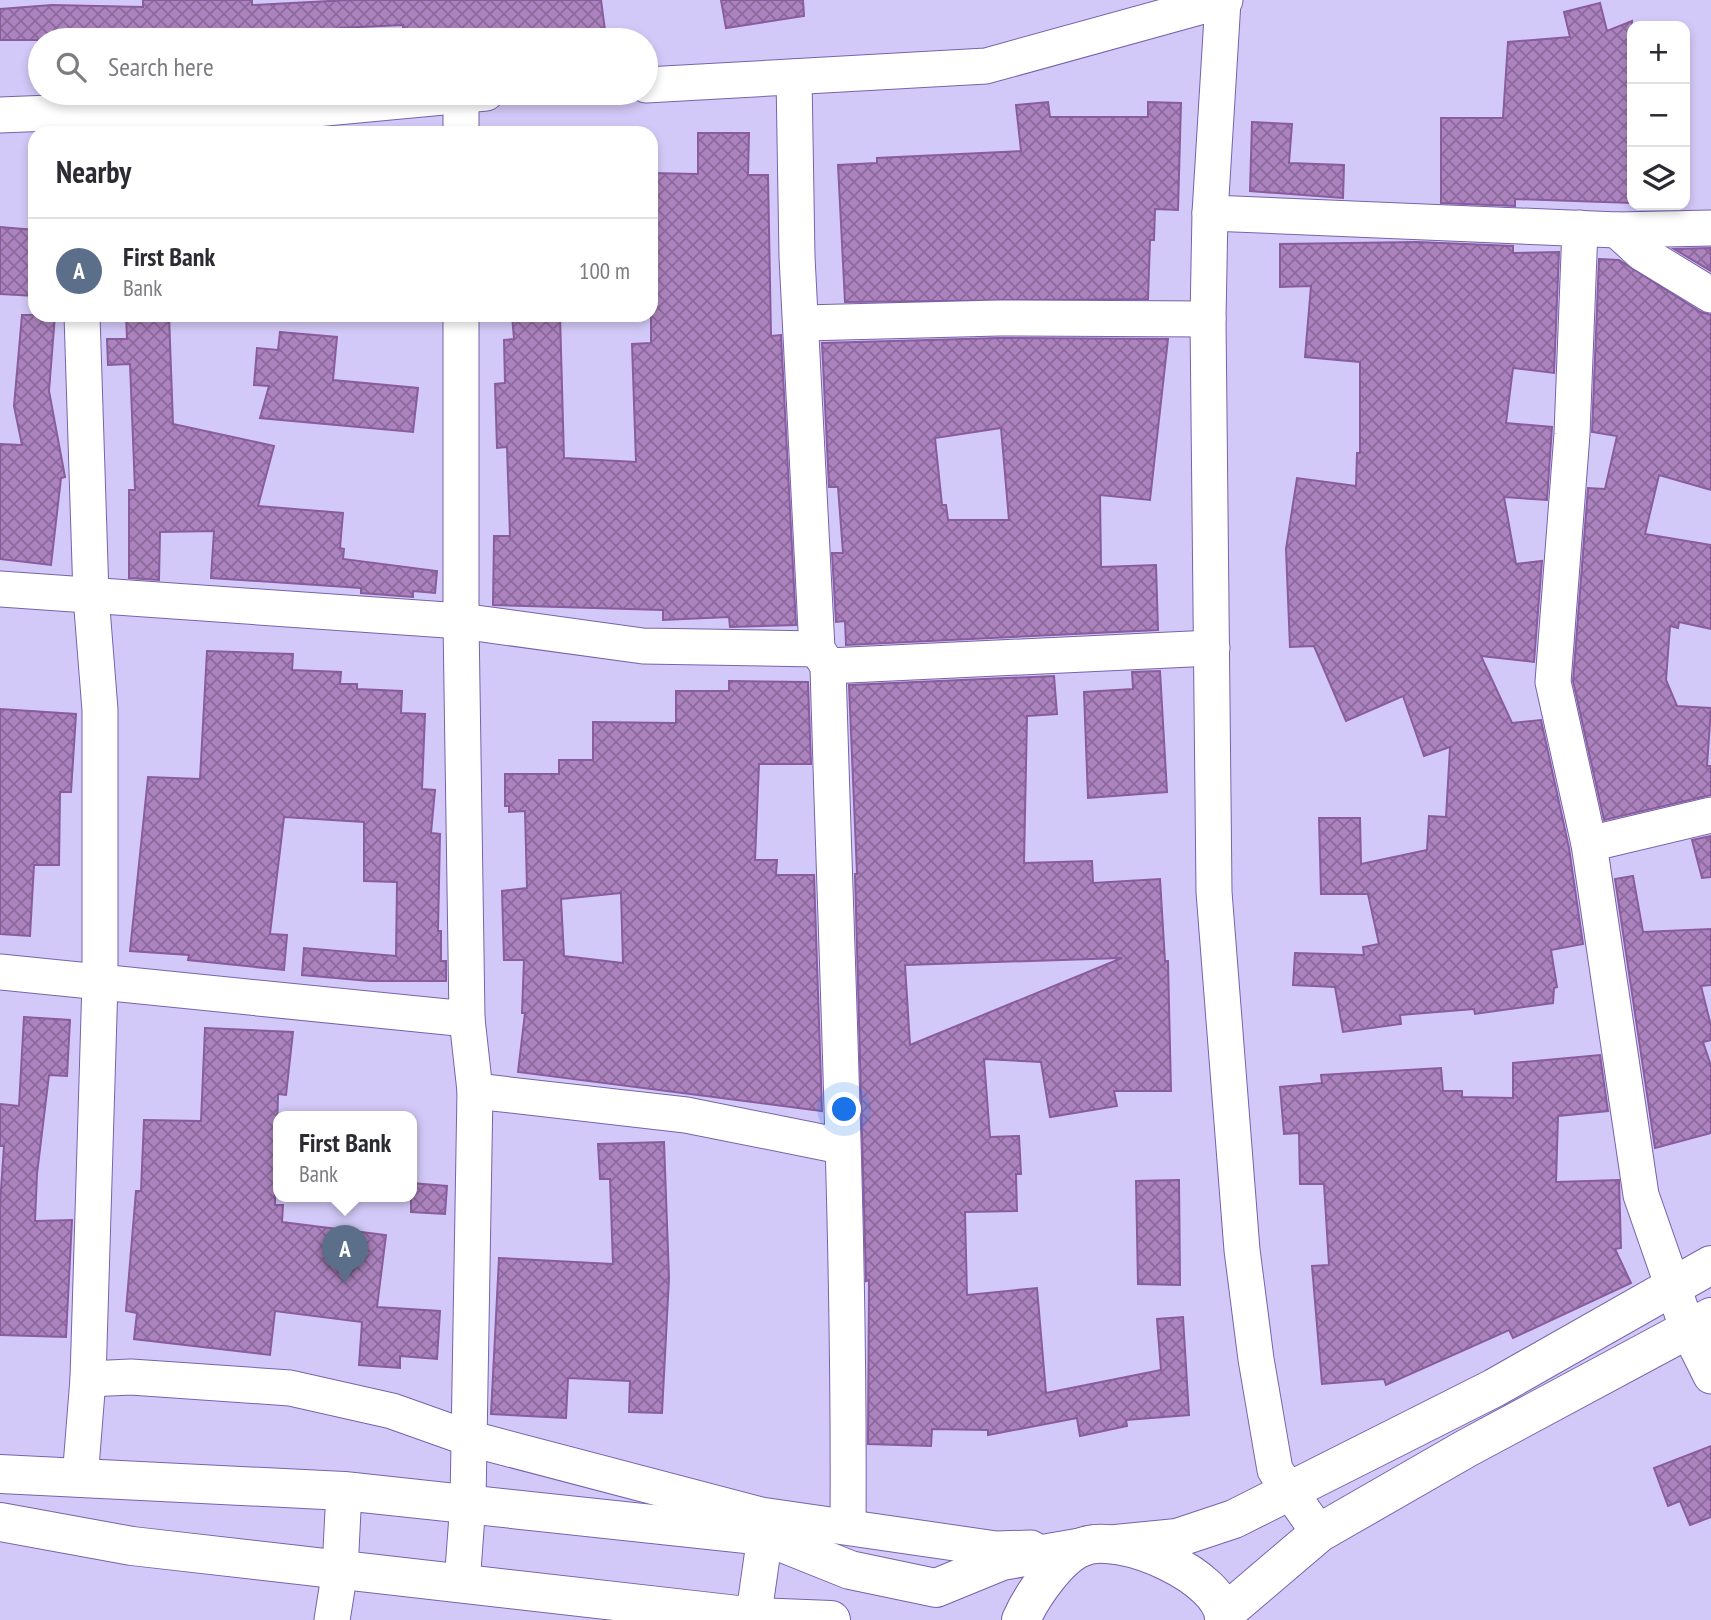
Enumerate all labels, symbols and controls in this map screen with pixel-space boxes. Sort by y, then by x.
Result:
map controls [1627,21,1690,210]
button: + [1627,21,1690,84]
search box [28,28,658,105]
icon: search [52,48,90,86]
text: Search here [108,50,214,83]
button: − [1627,84,1690,147]
button: layers [1627,147,1690,210]
text: Nearby [56,152,131,191]
text: First Bank [123,240,215,273]
text: A [73,256,85,285]
text: 100 m [579,256,630,285]
text: Bank [123,273,162,302]
your location [827,1092,861,1126]
popup [273,1111,417,1202]
text: First Bank [299,1126,391,1159]
text: Bank [299,1159,338,1188]
pin: A [322,1225,368,1283]

